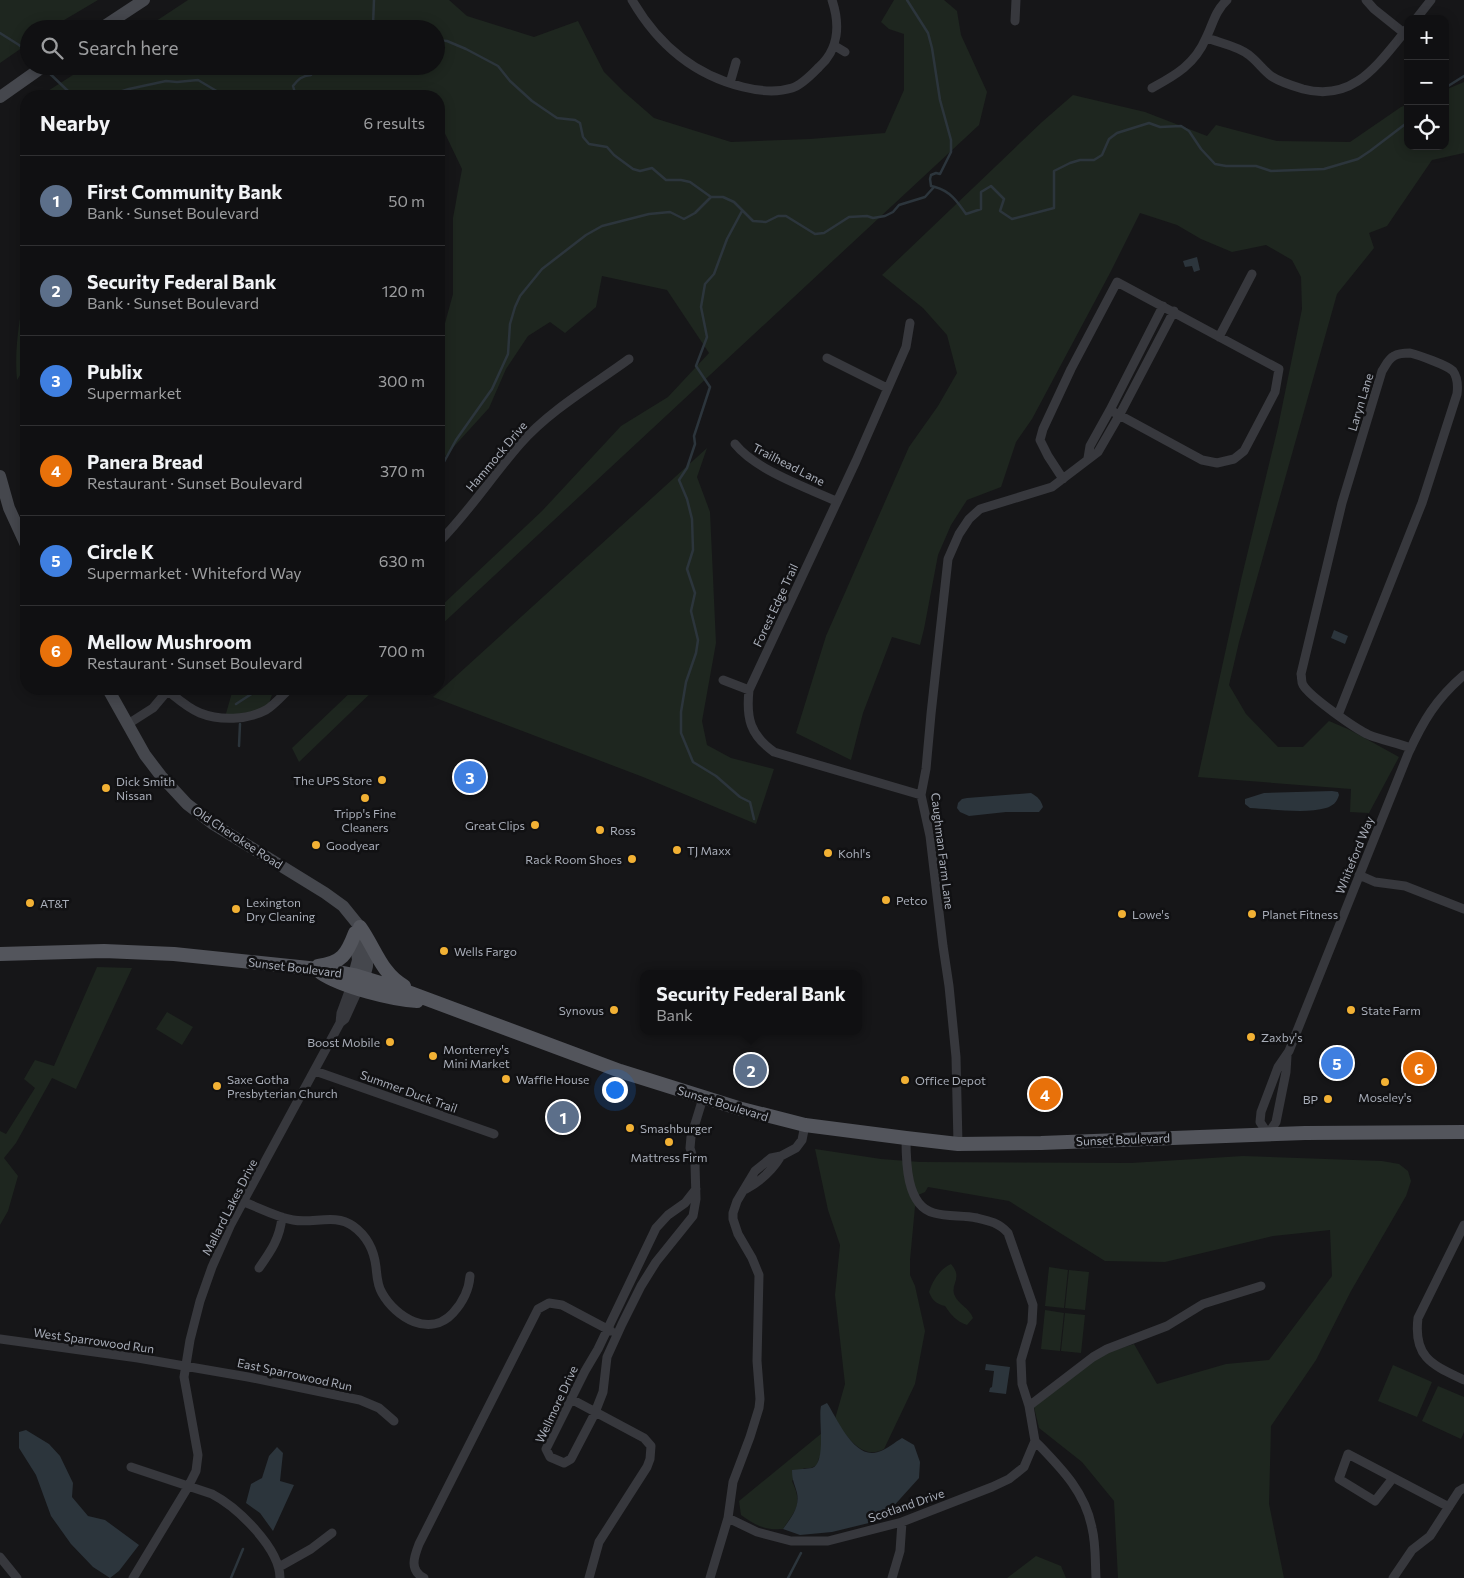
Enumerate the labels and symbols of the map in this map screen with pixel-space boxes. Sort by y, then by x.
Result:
street label: Laryn Lane [1345,371,1375,433]
street label: Hammock Drive [463,418,529,494]
street label: Trailhead Lane [751,440,827,488]
street label: Forest Edge Trail [750,561,800,649]
pin: 3 [454,758,486,796]
place label: The UPS Store [293,773,372,787]
place label: Dick Smith Nissan [116,774,175,802]
marker: The UPS Store [376,774,388,786]
marker: Dick Smith Nissan [100,782,112,794]
marker: Tripp's Fine Cleaners [359,792,371,804]
street label: Caughman Farm Lane [929,792,957,910]
street label: Old Cherokee Road [190,803,286,871]
place label: Tripp's Fine Cleaners [334,806,396,834]
street label: Whiteford Way [1332,814,1376,896]
place label: Great Clips [465,818,525,832]
marker: Great Clips [529,819,541,831]
place label: Ross [610,823,636,837]
marker: Ross [594,824,606,836]
place label: Goodyear [326,838,380,852]
marker: Goodyear [310,839,322,851]
place label: TJ Maxx [687,843,732,858]
marker: TJ Maxx [671,844,683,856]
place label: Kohl's [838,846,871,860]
marker: Kohl's [822,847,834,859]
place label: Rack Room Shoes [525,852,622,866]
marker: Rack Room Shoes [626,853,638,865]
place label: Petco [896,893,928,907]
marker: Petco [880,894,892,906]
place label: Lexington Dry Cleaning [246,895,316,923]
place label: AT&T [40,896,70,910]
marker: AT&T [24,897,36,909]
marker: Lexington Dry Cleaning [230,903,242,915]
place label: Lowe's [1132,907,1169,921]
place label: Planet Fitness [1262,907,1338,921]
marker: Lowe's [1116,908,1128,920]
marker: Planet Fitness [1246,908,1258,920]
place label: Wells Fargo [454,944,517,958]
marker: Wells Fargo [438,945,450,957]
street label: Sunset Boulevard [247,954,343,980]
place label: Synovus [559,1003,604,1017]
place label: State Farm [1361,1003,1421,1017]
marker: Synovus [608,1004,620,1016]
marker: State Farm [1345,1004,1357,1016]
place label: Zaxby's [1261,1030,1303,1044]
marker: Zaxby's [1245,1031,1257,1043]
place label: Boost Mobile [307,1035,380,1049]
marker: Boost Mobile [384,1036,396,1048]
place label: Monterrey's Mini Market [443,1042,510,1070]
pin: 5 [1321,1044,1353,1082]
pin: 6 [1403,1049,1435,1087]
marker: Monterrey's Mini Market [427,1050,439,1062]
pin: 2 [735,1051,767,1089]
street label: Summer Duck Trail [359,1067,459,1115]
place label: Saxe Gotha Presbyterian Church [227,1072,338,1100]
place label: Waffle House [516,1072,589,1086]
marker: Waffle House [500,1073,512,1085]
place label: Office Depot [915,1073,986,1087]
marker: Office Depot [899,1074,911,1086]
pin: 4 [1029,1075,1061,1113]
marker: Moseley's [1379,1076,1391,1088]
your location [602,1077,628,1103]
marker: Saxe Gotha Presbyterian Church [211,1080,223,1092]
street label: Sunset Boulevard [676,1083,770,1123]
place label: Moseley's [1358,1090,1412,1104]
place label: BP [1303,1092,1318,1106]
marker: BP [1322,1093,1334,1105]
pin: 1 [547,1098,579,1136]
place label: Smashburger [640,1121,712,1135]
marker: Smashburger [624,1122,636,1134]
street label: Sunset Boulevard [1076,1130,1170,1148]
marker: Mattress Firm [663,1136,675,1148]
place label: Mattress Firm [631,1150,707,1164]
street label: Mallard Lakes Drive [199,1156,259,1258]
street label: West Sparrowood Run [33,1325,155,1355]
street label: East Sparrowood Run [236,1355,354,1393]
street label: Wellmore Drive [532,1363,580,1445]
street label: Scotland Drive [866,1485,946,1525]

